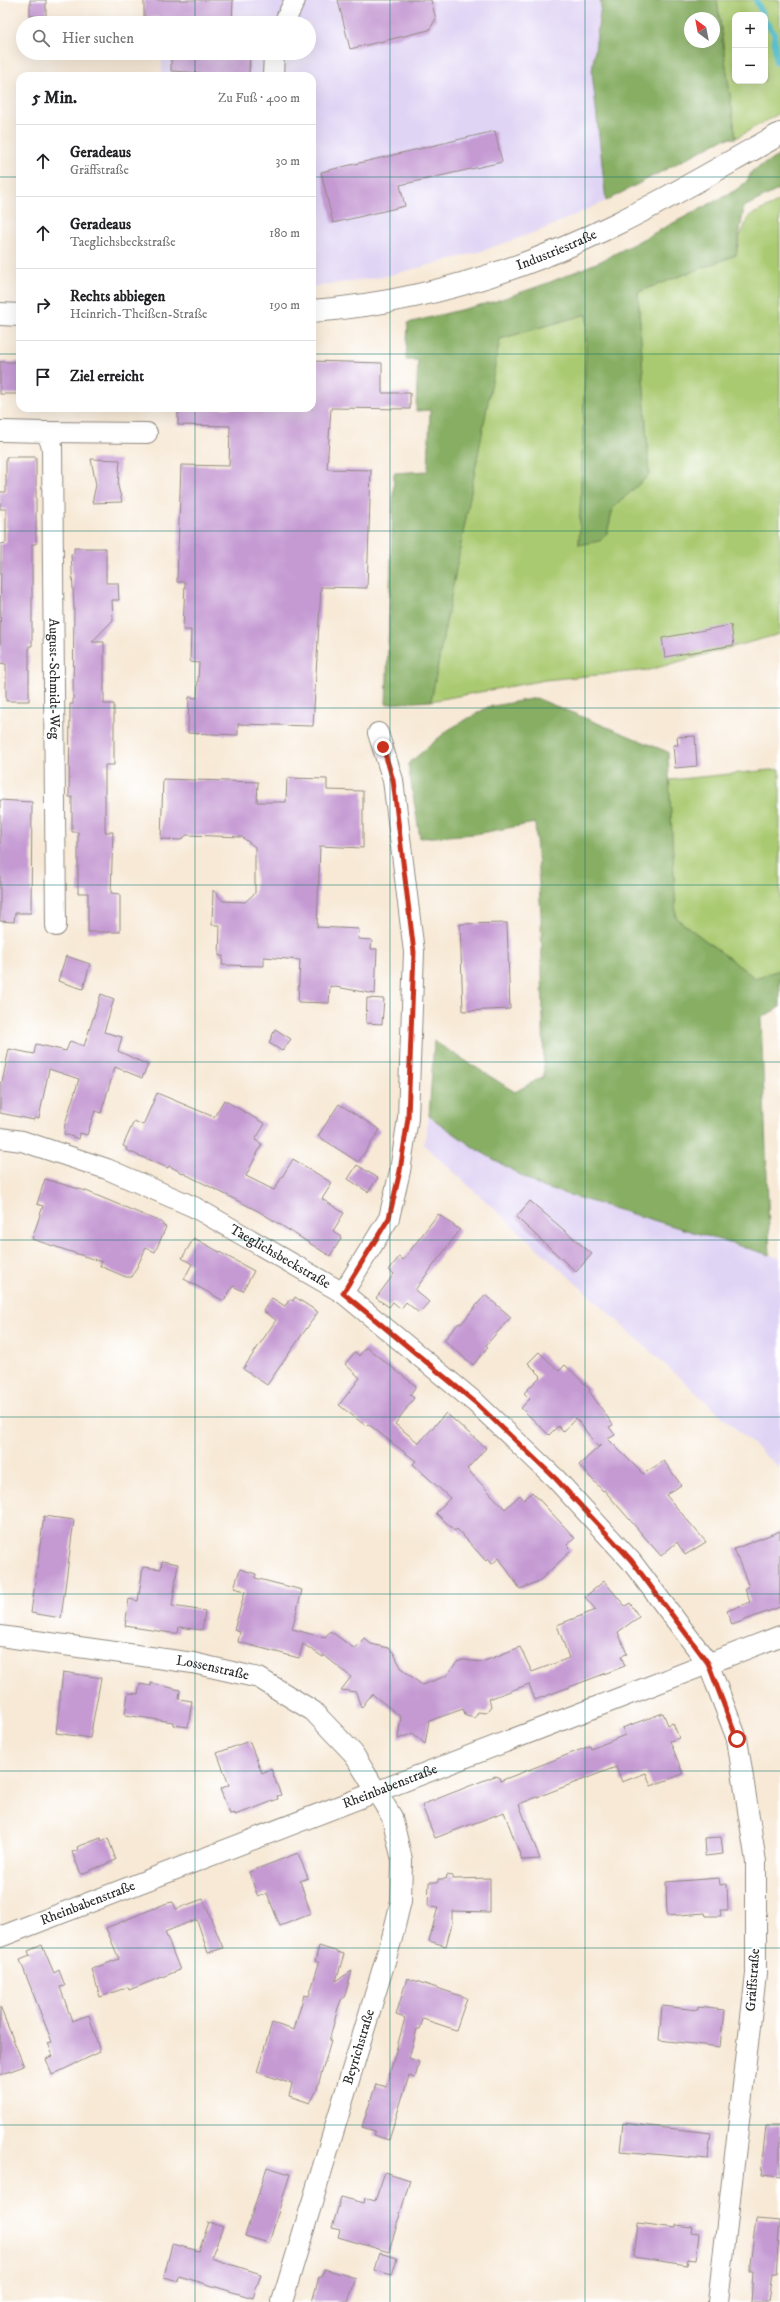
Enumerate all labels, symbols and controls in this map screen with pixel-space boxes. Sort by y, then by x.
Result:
north arrow [684,12,720,48]
map controls [732,12,768,84]
button: + [732,12,768,48]
search box [16,16,316,60]
icon: search [30,27,52,49]
text: Hier suchen [62,29,134,48]
button: − [732,48,768,84]
text: 5 Min. [32,87,77,109]
text: Zu Fuß · 400 m [218,90,300,106]
text: Geradeaus [70,143,131,162]
icon: ahead [32,150,54,172]
text: 30 m [276,153,300,169]
text: Gräffstraße [70,162,129,178]
text: Geradeaus [70,215,131,234]
icon: ahead [32,222,54,244]
text: 180 m [269,225,300,241]
street label: Industriestraße [514,226,600,275]
text: Taeglichsbeckstraße [70,234,176,250]
text: Rechts abbiegen [70,287,165,306]
icon: right [32,294,54,316]
text: 190 m [269,297,300,313]
text: Heinrich-Theißen-Straße [70,306,207,322]
icon: arrive [32,366,54,388]
text: Ziel erreicht [70,367,144,386]
street label: August-Schmidt-Weg [44,618,63,739]
route end [374,738,392,756]
street label: Taeglichsbeckstraße [226,1220,334,1293]
street label: Lossenstraße [175,1652,251,1684]
route start [728,1730,746,1748]
street label: Rheinbabenstraße [340,1760,440,1813]
street label: Rheinbabenstraße [38,1877,138,1930]
street label: Gräffstraße [742,1948,764,2012]
street label: Beyrichstraße [339,2007,379,2087]

